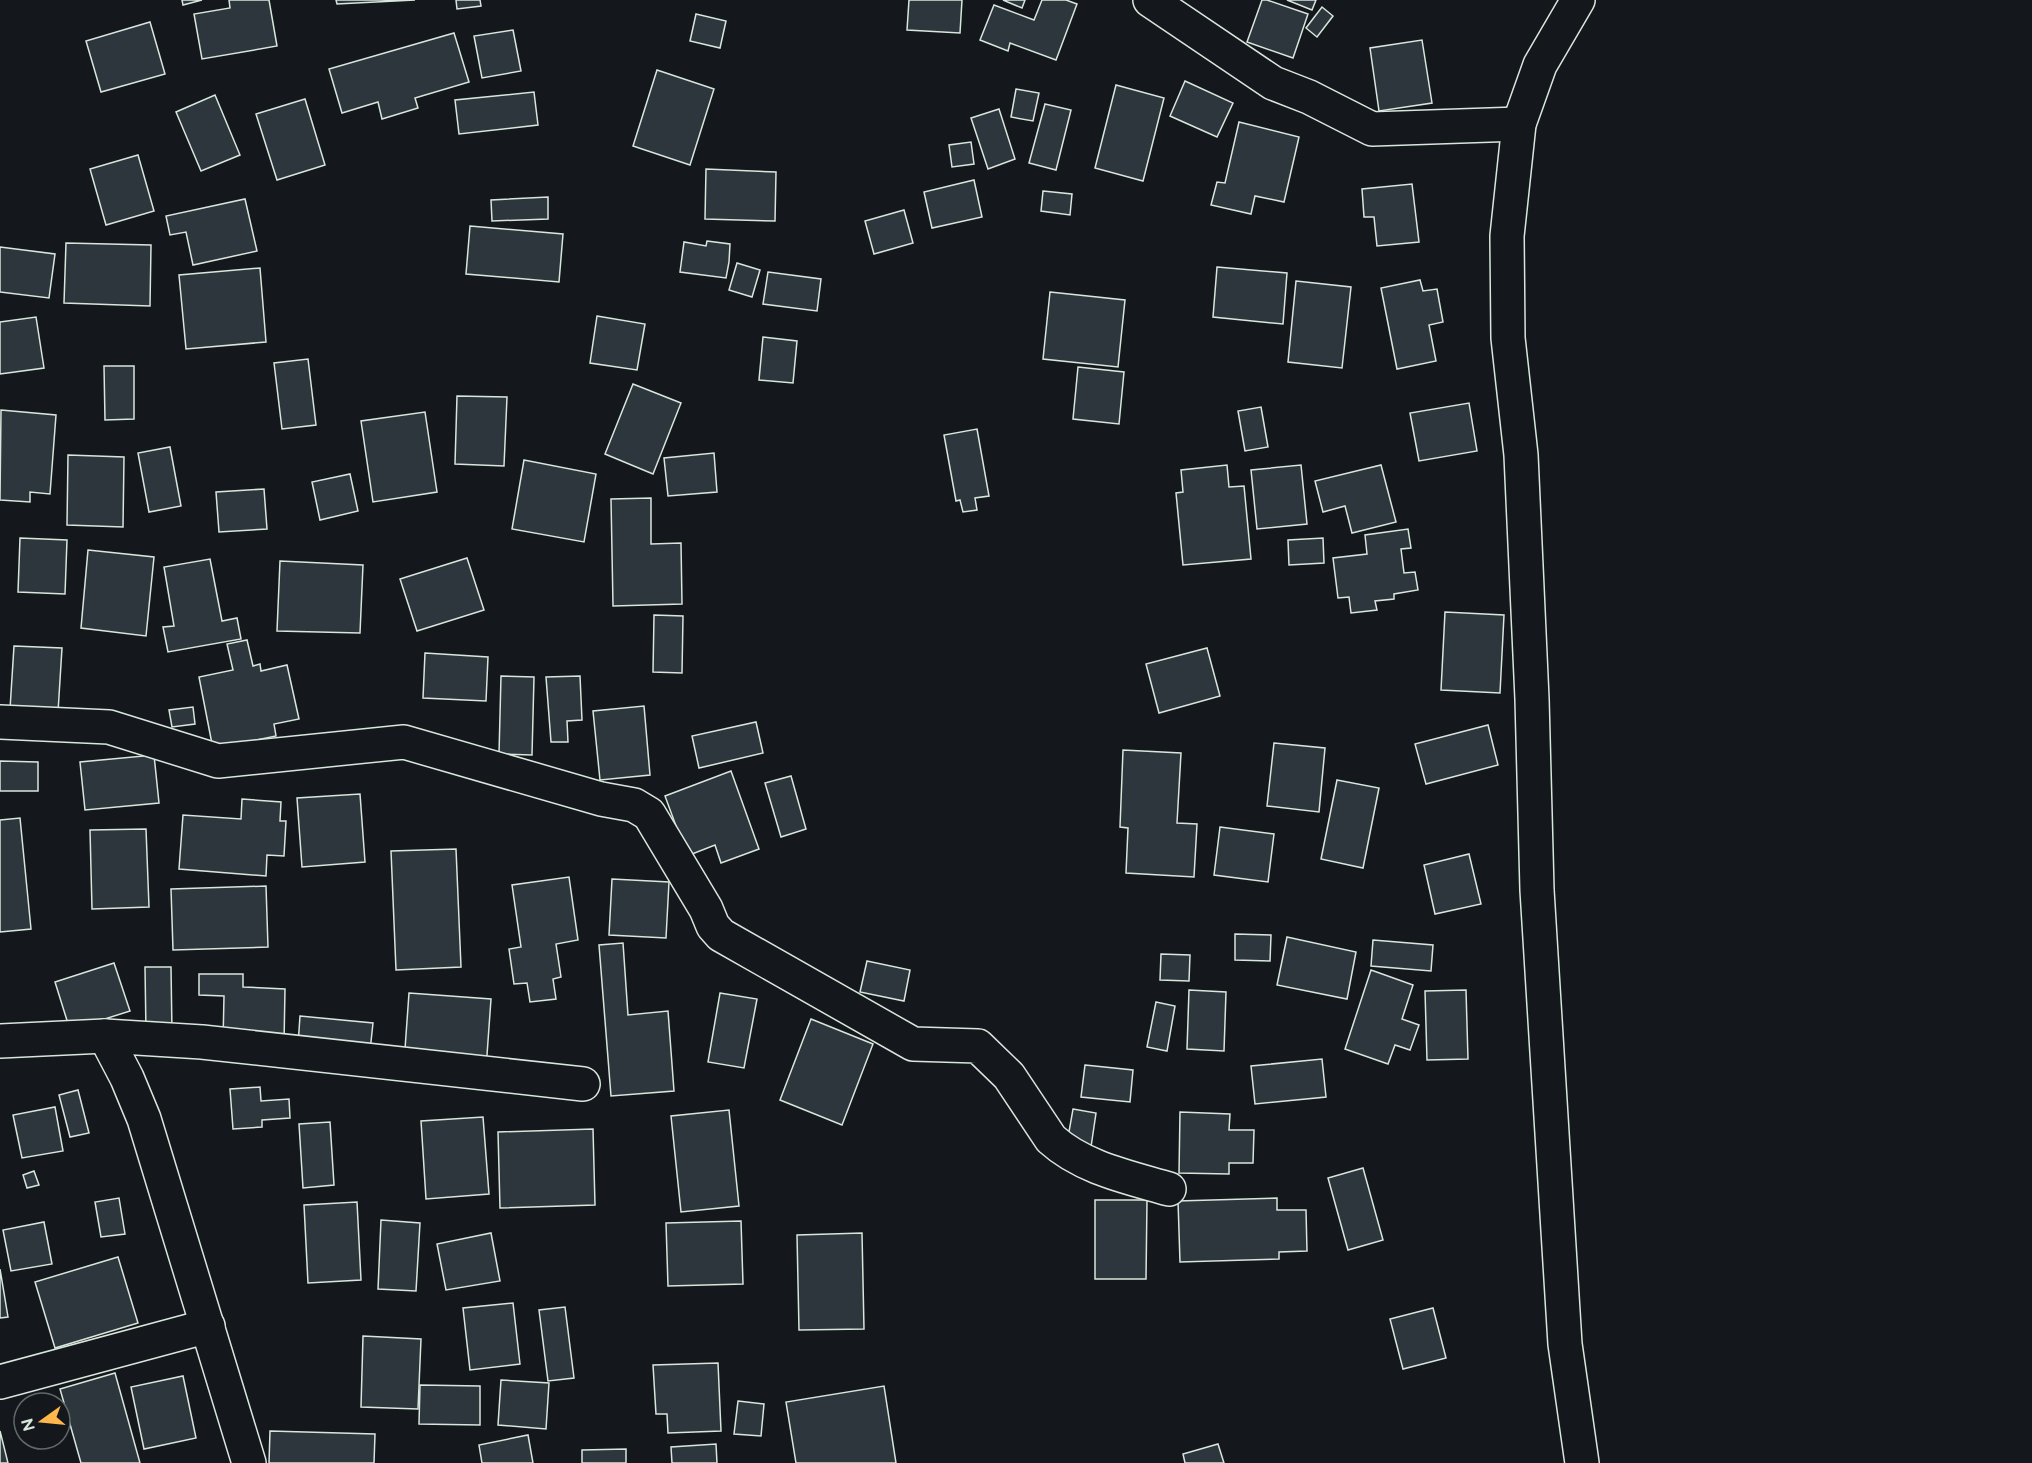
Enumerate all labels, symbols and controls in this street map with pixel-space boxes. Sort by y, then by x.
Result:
north arrow [12,1391,72,1451]
text: N [17,1416,39,1433]

